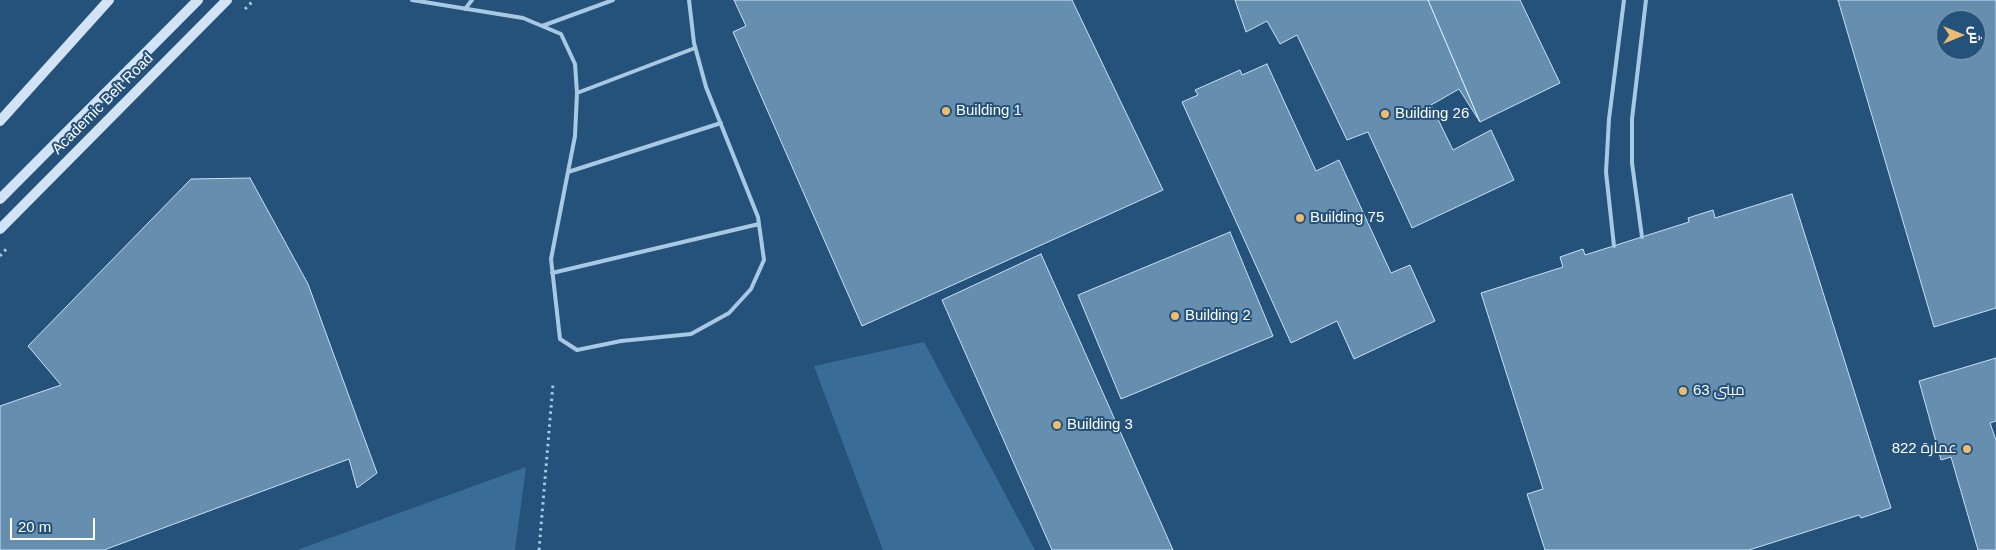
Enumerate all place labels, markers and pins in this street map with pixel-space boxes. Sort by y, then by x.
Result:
place label: Building 1 [956,102,1022,120]
marker: Building 1 [940,105,952,117]
place label: Building 26 [1395,105,1469,123]
marker: Building 26 [1379,108,1391,120]
place label: Building 75 [1310,209,1384,227]
marker: Building 75 [1294,212,1306,224]
place label: Building 2 [1185,307,1251,325]
marker: Building 2 [1169,310,1181,322]
place label: مبنى 63 [1693,382,1745,400]
marker: مبنى 63 [1677,385,1689,397]
place label: Building 3 [1067,416,1133,434]
marker: Building 3 [1051,419,1063,431]
place label: عمارة 822 [1892,440,1957,458]
marker: عمارة 822 [1961,443,1973,455]

